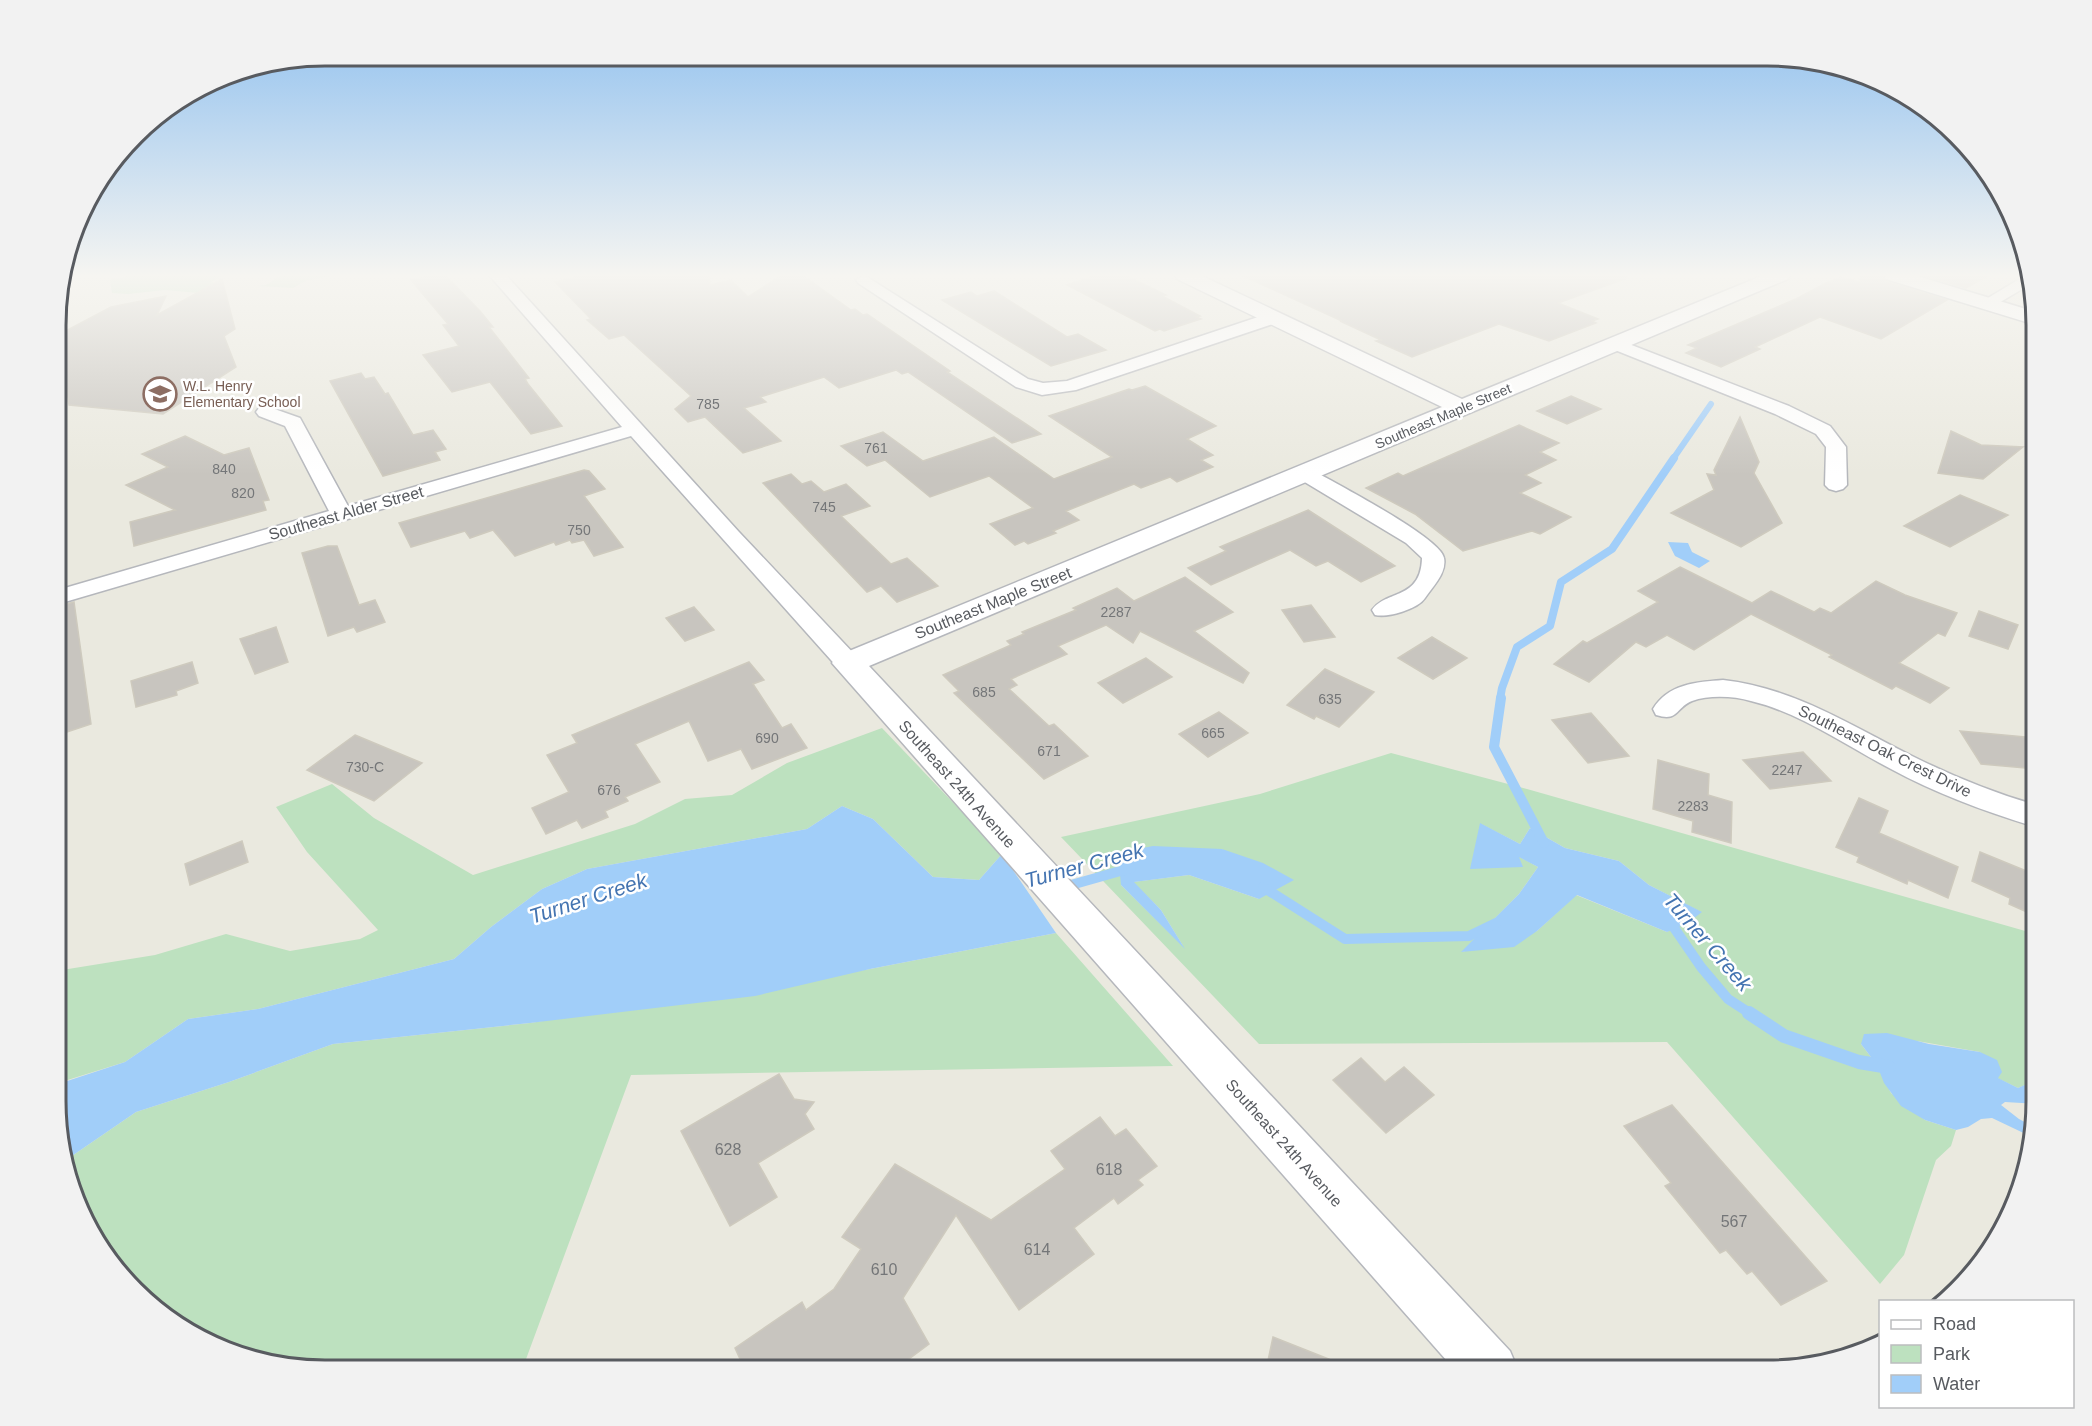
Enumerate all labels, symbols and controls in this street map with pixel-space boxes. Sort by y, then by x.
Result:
school or university icon: W.L. Henry Elementary School [142,376,178,412]
place label: W.L. Henry Elementary School [183,378,301,410]
street label: Southeast Maple Street [1373,380,1514,452]
house number: 785 [696,396,720,412]
house number: 761 [864,440,888,456]
house number: 840 [212,461,236,477]
street label: Southeast Alder Street [267,483,426,543]
house number: 820 [231,485,255,501]
house number: 745 [812,499,836,515]
house number: 750 [567,522,591,538]
street label: Southeast Maple Street [912,564,1074,642]
house number: 2287 [1100,604,1132,620]
house number: 685 [972,684,996,700]
house number: 635 [1318,691,1342,707]
street label: Southeast Oak Crest Drive [1796,702,1974,800]
street label: Southeast 24th Avenue [895,717,1019,851]
house number: 665 [1201,725,1225,741]
house number: 690 [755,730,779,746]
house number: 671 [1037,743,1061,759]
house number: 730-C [346,759,384,775]
house number: 2247 [1771,762,1803,778]
house number: 676 [597,782,621,798]
house number: 2283 [1677,798,1709,814]
water label: Turner Creek [1022,838,1147,892]
water label: Turner Creek [526,868,651,928]
water label: Turner Creek [1659,888,1758,997]
street label: Southeast 24th Avenue [1222,1076,1346,1210]
house number: 628 [715,1141,741,1158]
house number: 618 [1096,1161,1122,1178]
house number: 567 [1721,1213,1747,1230]
house number: 614 [1024,1241,1050,1258]
house number: 610 [871,1261,897,1278]
legend [1879,1300,2074,1408]
text: Road [1933,1314,1976,1334]
text: Park [1933,1344,1971,1364]
text: Water [1933,1374,1980,1394]

